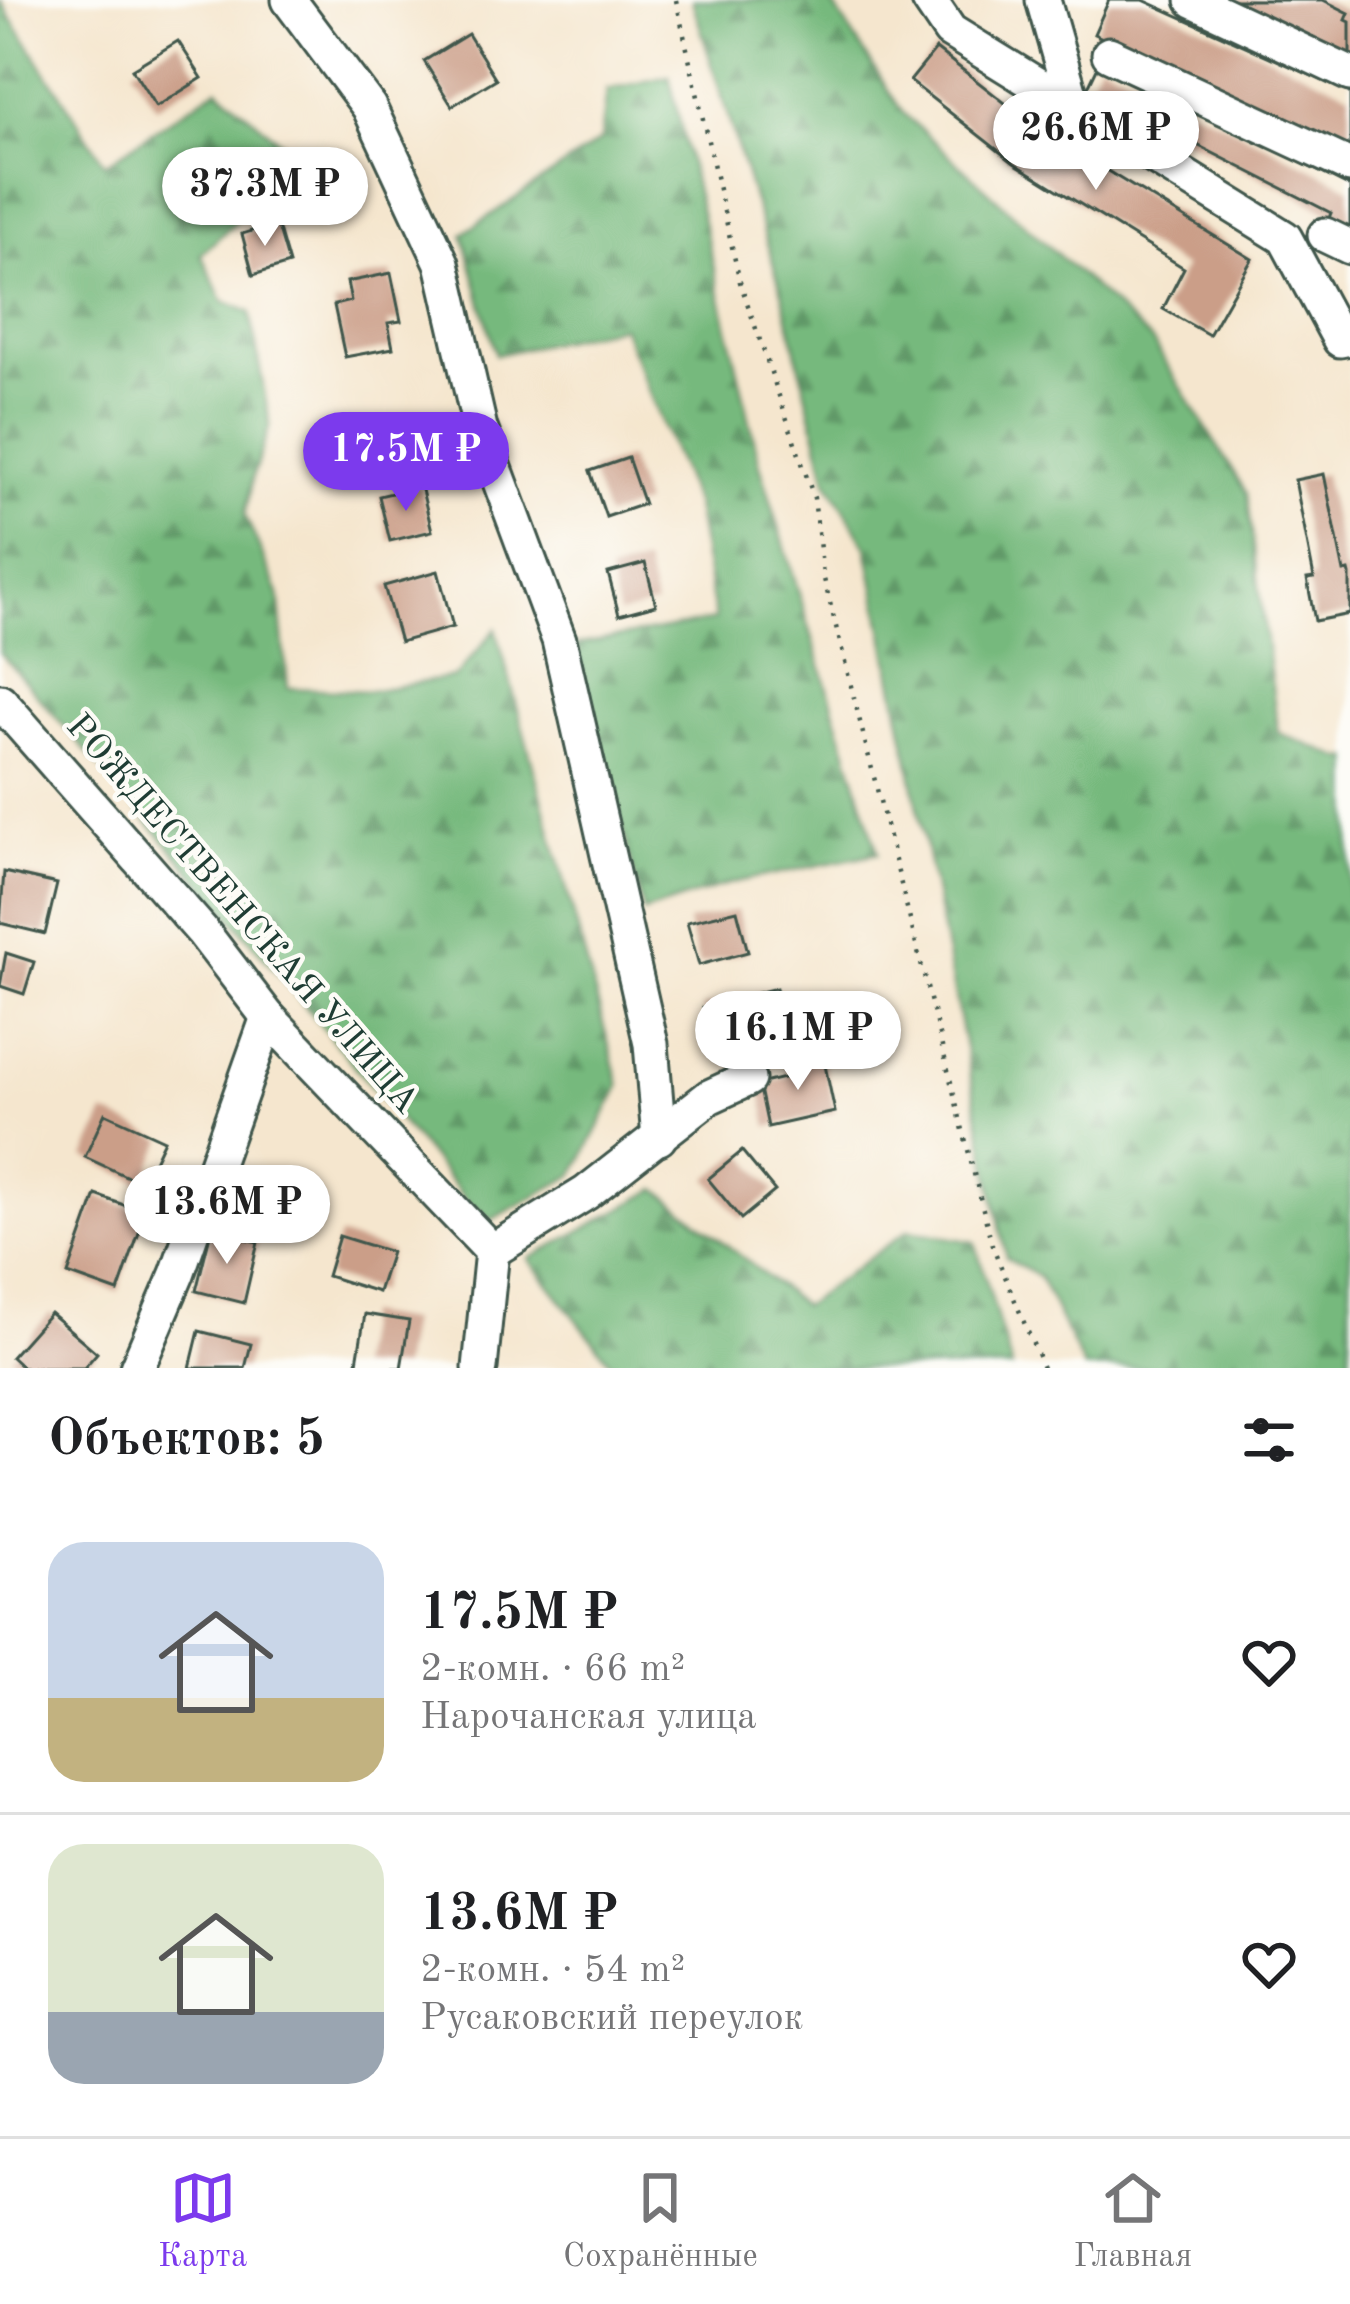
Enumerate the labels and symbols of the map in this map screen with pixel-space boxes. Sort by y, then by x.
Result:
pin: 26.6M ₽ [985,91,1207,193]
pin: 37.3M ₽ [154,147,376,249]
pin: 17.5M ₽ [295,412,517,514]
street label: РОЖДЕСТВЕНСКАЯ УЛИЦА [58,709,424,1121]
pin: 16.1M ₽ [687,991,909,1093]
pin: 13.6M ₽ [116,1165,338,1267]

